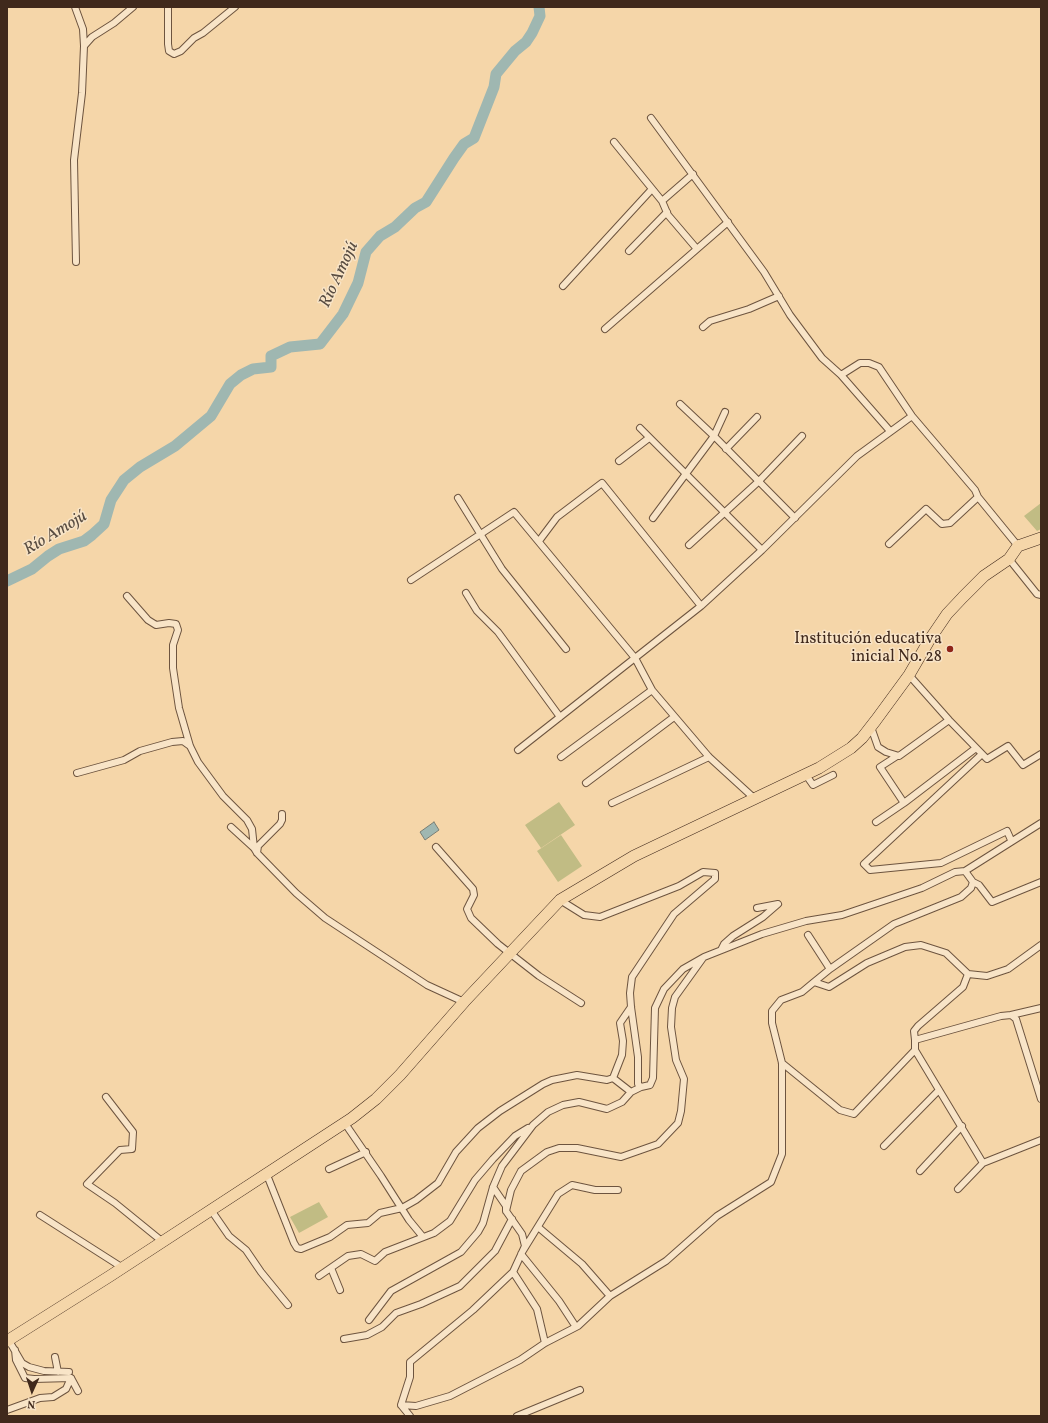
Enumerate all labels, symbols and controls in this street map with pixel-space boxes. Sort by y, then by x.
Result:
water label: Río Amojú [316,239,364,311]
water label: Río Amojú [21,507,91,561]
place label: Institución educativa inicial No. 28 [794,630,942,668]
marker: Institución educativa inicial No. 28 [945,644,955,654]
north arrow [12,1371,52,1411]
text: N [27,1396,36,1411]

